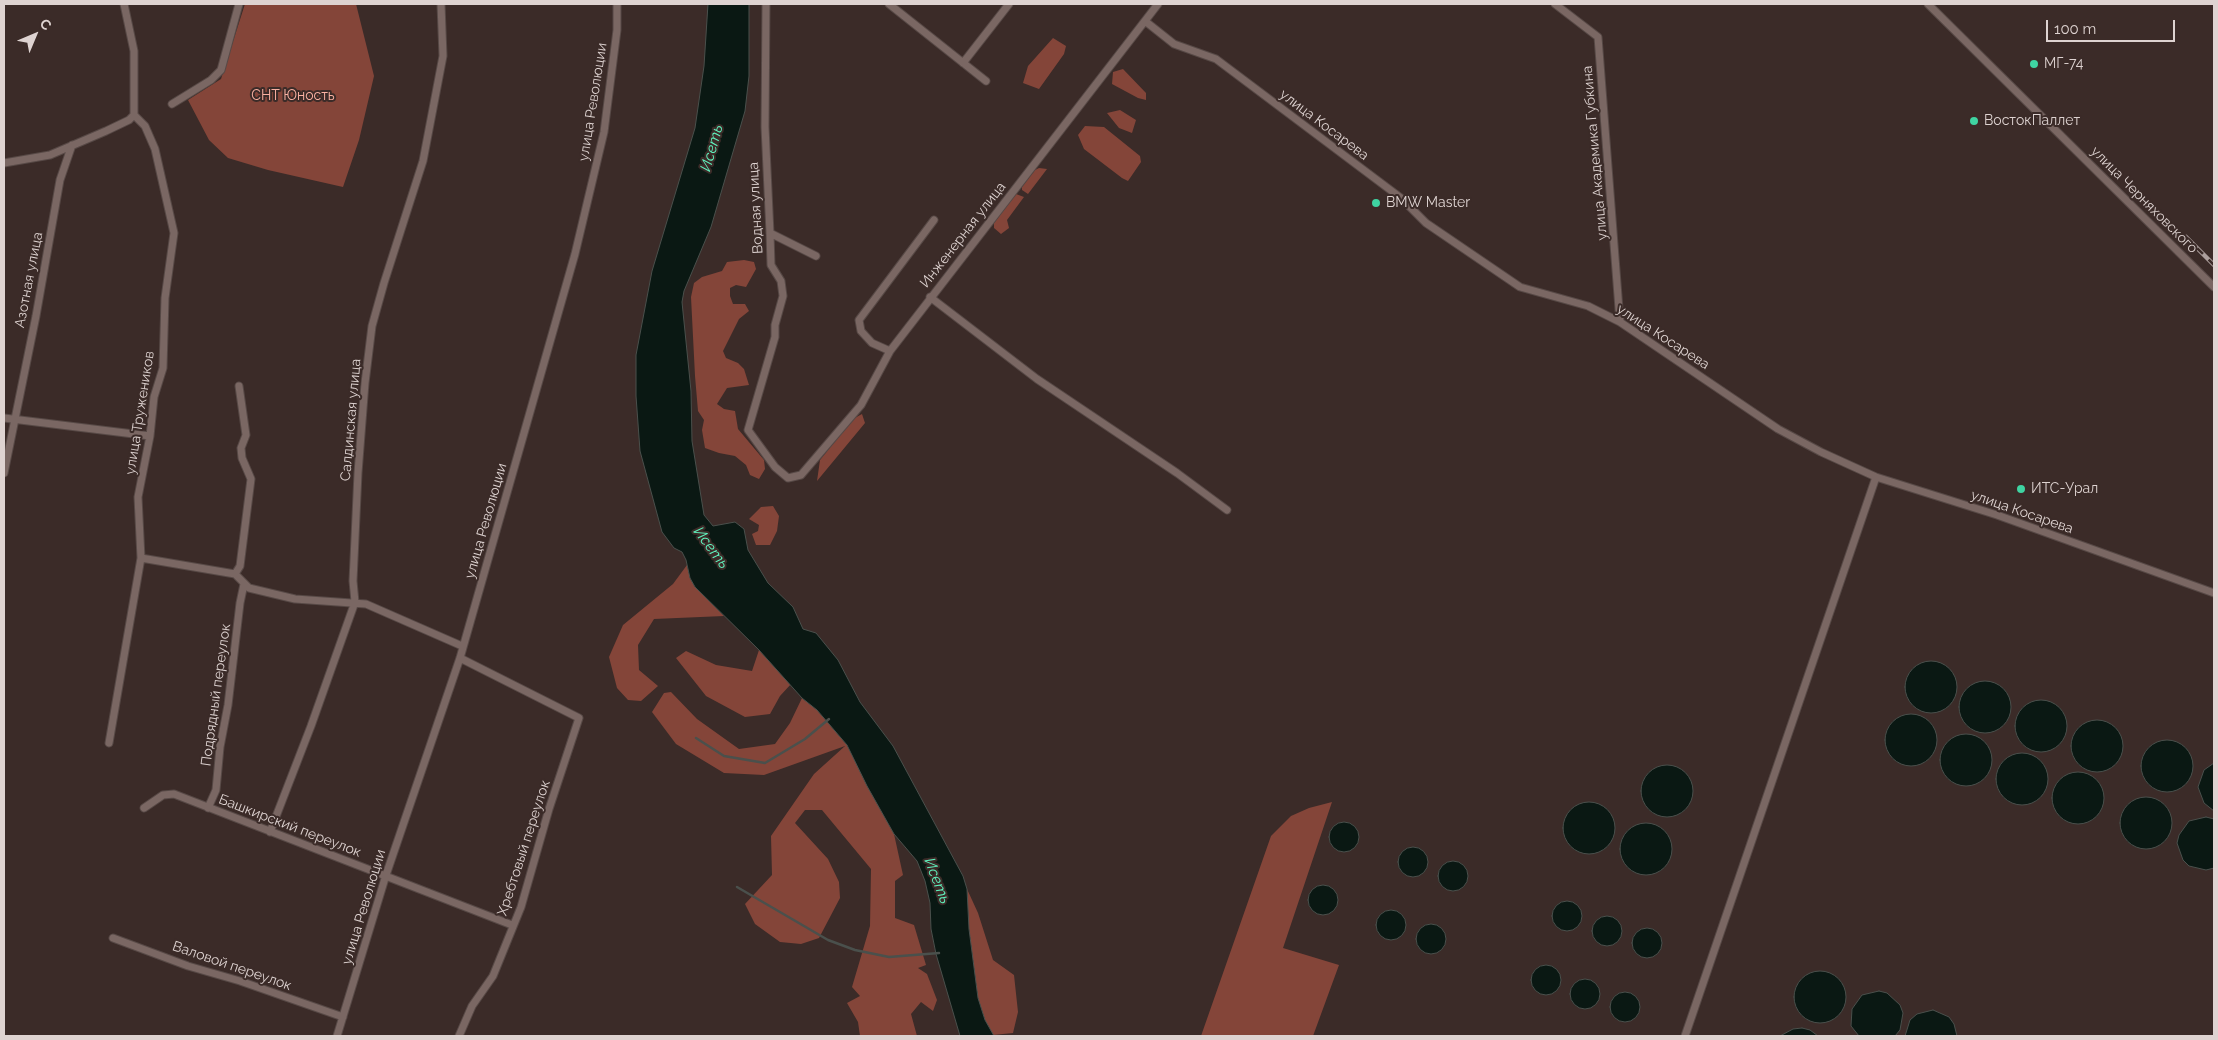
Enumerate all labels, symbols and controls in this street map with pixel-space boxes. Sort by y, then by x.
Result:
north arrow [10,10,60,60]
scale bar [2048,10,2177,42]
text: С [37,15,55,33]
text: 100 m [2054,20,2096,38]
street label: улица Революции [575,42,611,162]
place label: МГ-74 [2044,56,2083,72]
marker: МГ-74 [2028,58,2040,70]
street label: улица Академика Губкина [1579,65,1611,241]
street label: улица Косарева [1276,86,1372,164]
park label: СНТ Юность [251,88,335,104]
place label: ВостокПаллет [1984,113,2080,129]
marker: ВостокПаллет [1968,115,1980,127]
water label: Исеть [697,123,727,173]
street label: улица Черняховского [2087,143,2201,257]
street label: Водная улица [745,162,767,254]
street label: Инженерная улица [917,179,1009,291]
place label: BMW Master [1386,195,1470,211]
marker: BMW Master [1370,197,1382,209]
street label: Азотная улица [11,231,47,329]
street label: улица Косарева [1613,301,1713,373]
street label: улица Тружеников [122,350,158,476]
street label: Салдинская улица [337,358,365,482]
street label: улица Революции [461,461,511,581]
place label: ИТС-Урал [2031,481,2098,497]
marker: ИТС-Урал [2015,483,2027,495]
street label: улица Косарева [1969,487,2075,537]
water label: Исеть [689,523,733,573]
street label: Подрядный переулок [198,623,234,767]
street label: Хребтовый переулок [494,778,554,918]
street label: Башкирский переулок [216,791,364,861]
street label: улица Революции [338,847,390,967]
water label: Исеть [920,855,954,907]
street label: Валовой переулок [170,938,294,994]

